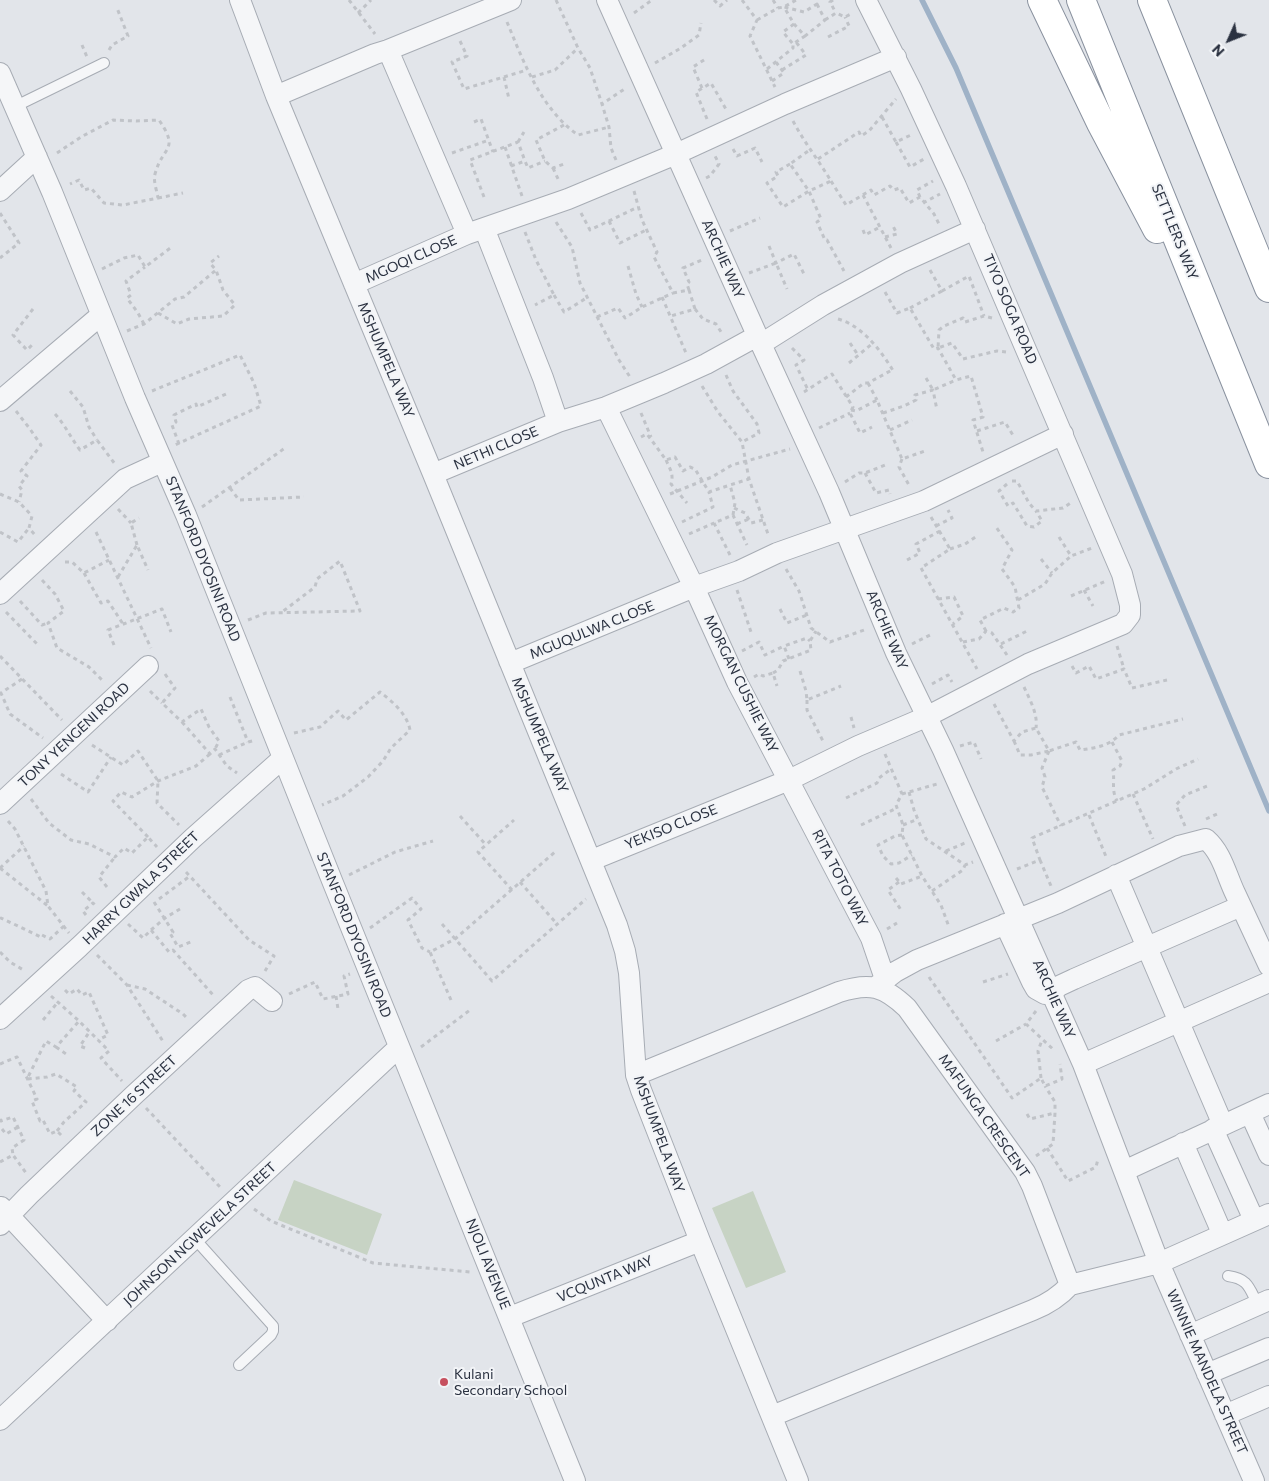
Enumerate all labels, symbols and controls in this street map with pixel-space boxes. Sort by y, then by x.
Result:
north arrow [1204,15,1254,65]
text: N [1208,41,1228,60]
street label: SETTLERS WAY [1148,182,1202,282]
street label: ARCHIE WAY [698,217,748,301]
street label: MGOQI CLOSE [363,231,459,287]
street label: TIYO SOGA ROAD [979,251,1041,367]
street label: MSHUMPELA WAY [354,300,418,420]
street label: NETHI CLOSE [451,423,541,473]
street label: STANFORD DYOSINI ROAD [162,474,244,644]
street label: ARCHIE WAY [863,588,911,672]
street label: MGUQULWA CLOSE [527,597,657,663]
street label: MORGAN CUSHIE WAY [700,612,782,756]
street label: MSHUMPELA WAY [508,675,572,795]
street label: TONY YENGENI ROAD [15,679,133,791]
street label: YEKISO CLOSE [622,801,720,853]
street label: RITA TOTO WAY [808,827,872,929]
street label: HARRY GWALA STREET [79,828,203,948]
street label: STANFORD DYOSINI ROAD [313,850,395,1020]
street label: ARCHIE WAY [1029,957,1079,1041]
street label: MAFUNGA CRESCENT [935,1051,1033,1181]
street label: ZONE 16 STREET [88,1052,180,1140]
street label: MSHUMPELA WAY [630,1073,688,1195]
street label: JOHNSON NGWEVELA STREET [120,1159,280,1309]
street label: NJOLI AVENUE [462,1216,514,1312]
street label: VCQUNTA WAY [555,1252,655,1306]
street label: WINNIE MANDELA STREET [1163,1287,1251,1457]
place label: Kulani Secondary School [454,1366,567,1398]
marker: Kulani Secondary School [438,1376,450,1388]

